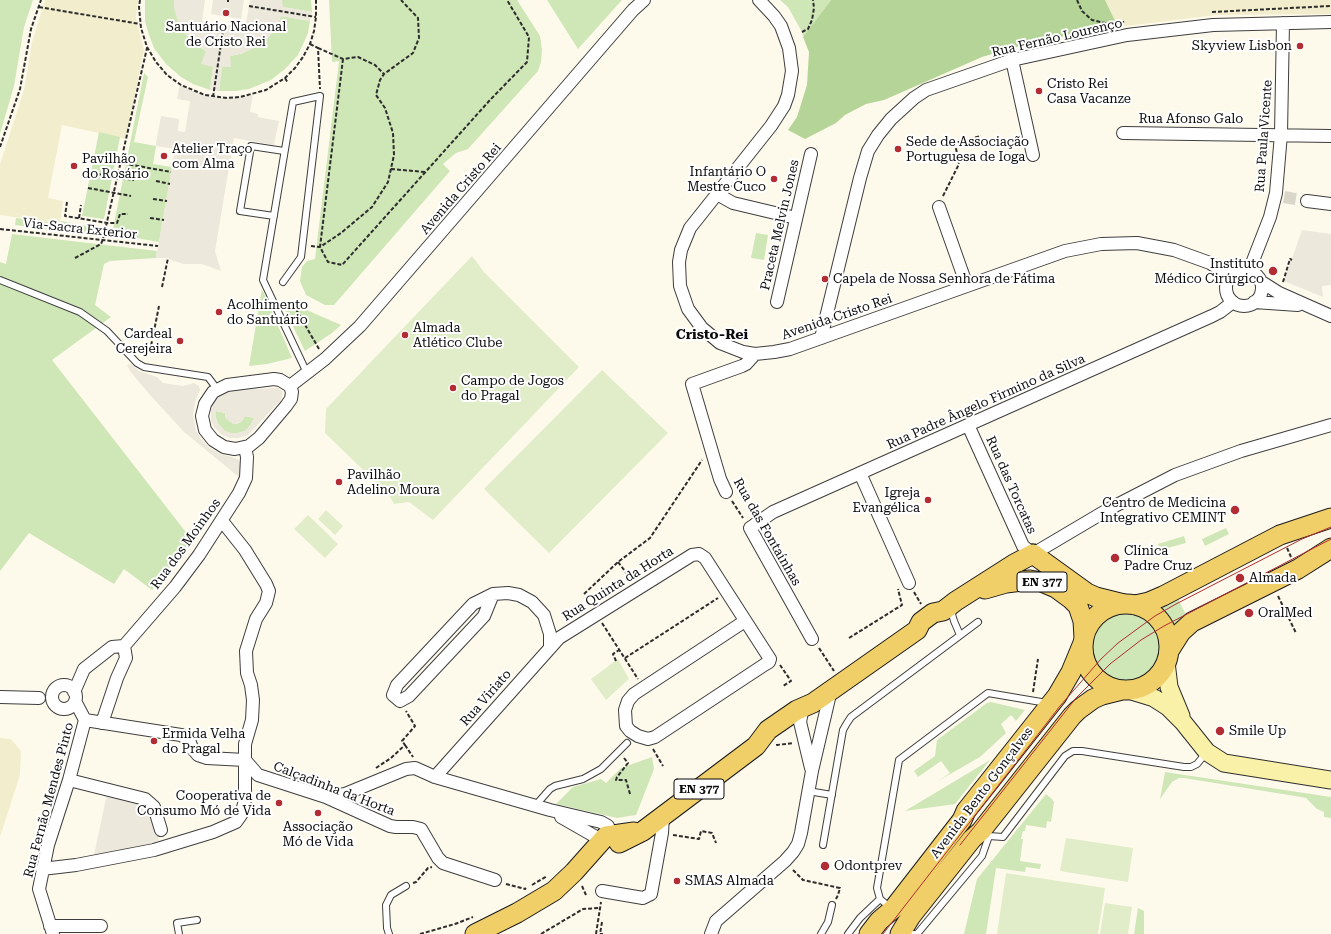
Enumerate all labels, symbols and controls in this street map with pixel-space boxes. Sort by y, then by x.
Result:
marker: Santuário Nacional de Cristo Rei [221,8,231,18]
street label: Rua Fernão Lourenço [990,15,1124,61]
place label: Santuário Nacional de Cristo Rei [166,19,286,50]
place label: Skyview Lisbon [1192,38,1292,54]
marker: Skyview Lisbon [1295,41,1305,51]
place label: Cristo Rei Casa Vacanze [1047,76,1131,107]
street label: Rua Paula Vicente [1252,79,1276,193]
marker: Cristo Rei Casa Vacanze [1034,86,1044,96]
street label: Rua Afonso Galo [1139,111,1243,127]
place label: Sede de Associação Portuguesa de Ioga [906,134,1029,165]
street label: Avenida Cristo Rei [417,140,505,238]
place label: Atelier Traço com Alma [172,141,253,172]
marker: Sede de Associação Portuguesa de Ioga [893,144,903,154]
place label: Pavilhão do Rosário [82,151,149,182]
marker: Atelier Traço com Alma [159,151,169,161]
street label: Praceta Melvin Jones [757,158,803,292]
marker: Pavilhão do Rosário [69,161,79,171]
place label: Infantário O Mestre Cuco [687,164,766,195]
marker: Infantário O Mestre Cuco [769,174,779,184]
street label: Via-Sacra Exterior [22,215,138,243]
place label: Instituto Médico Cirúrgico [1155,256,1264,287]
marker: Instituto Médico Cirúrgico [1267,265,1279,277]
place label: Capela de Nossa Senhora de Fátima [833,271,1055,287]
marker: Capela de Nossa Senhora de Fátima [820,274,830,284]
street label: Avenida Cristo Rei [780,291,894,343]
place label: Acolhimento do Santuário [227,297,308,328]
marker: Acolhimento do Santuário [214,307,224,317]
place label: Almada Atlético Clube [413,320,502,351]
place label: Cardeal Cerejeira [116,326,172,357]
district label: Cristo-Rei [676,327,748,343]
marker: Almada Atlético Clube [400,330,410,340]
marker: Cardeal Cerejeira [175,336,185,346]
street label: Rua Padre Ângelo Firmino da Silva [885,351,1087,453]
place label: Campo de Jogos do Pragal [461,373,564,404]
marker: Campo de Jogos do Pragal [448,383,458,393]
street label: Rua das Torcatas [982,434,1040,536]
place label: Pavilhão Adelino Moura [347,467,440,498]
street label: Rua das Fontaínhas [730,476,804,588]
marker: Pavilhão Adelino Moura [334,477,344,487]
place label: Igreja Evangélica [853,485,920,516]
marker: Igreja Evangélica [923,495,933,505]
place label: Centro de Medicina Integrativo CEMINT [1100,495,1226,526]
street label: Rua dos Moinhos [148,496,224,592]
marker: Centro de Medicina Integrativo CEMINT [1229,504,1241,516]
street label: Rua Quinta da Horta [560,543,676,625]
place label: Clínica Padre Cruz [1124,543,1192,574]
marker: Clínica Padre Cruz [1109,552,1121,564]
place label: Almada [1249,570,1296,586]
road number: EN 377 [1017,572,1067,592]
marker: Almada [1234,572,1246,584]
place label: OralMed [1258,605,1312,621]
marker: OralMed [1243,607,1255,619]
street label: Rua Viriato [457,667,515,729]
street label: Rua Fernão Mendes Pinto [21,721,77,879]
place label: Smile Up [1229,723,1286,739]
street label: Avenida Bento Gonçalves [928,724,1036,862]
marker: Smile Up [1214,725,1226,737]
place label: Ermida Velha do Pragal [162,726,245,757]
marker: Ermida Velha do Pragal [149,736,159,746]
street label: Calçadinha da Horta [271,759,397,819]
road number: EN 377 [674,779,724,799]
place label: Cooperativa de Consumo Mó de Vida [137,788,271,819]
marker: Cooperativa de Consumo Mó de Vida [274,798,284,808]
marker: Associação Mó de Vida [313,808,323,818]
place label: Associação Mó de Vida [283,819,353,850]
place label: Odontprev [834,858,902,874]
marker: Odontprev [819,860,831,872]
place label: SMAS Almada [685,873,774,889]
marker: SMAS Almada [672,876,682,886]

